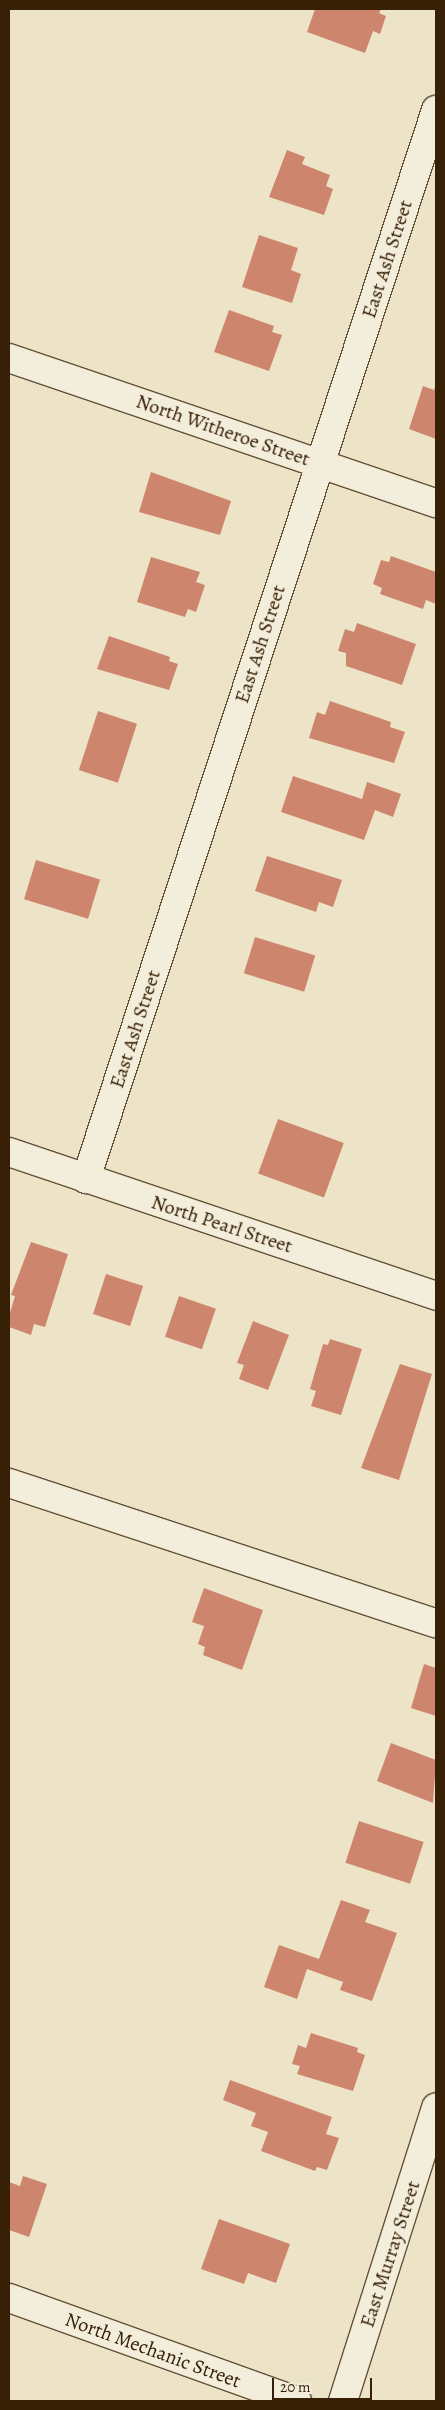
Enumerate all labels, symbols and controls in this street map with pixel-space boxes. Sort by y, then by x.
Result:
street label: East Ash Street [357,197,417,321]
street label: North Witheroe Street [133,389,313,471]
street label: East Ash Street [230,582,290,706]
street label: East Ash Street [105,967,165,1091]
street label: North Pearl Street [148,1190,296,1258]
street label: East Murray Street [355,2178,425,2330]
street label: North Mechanic Street [62,2307,244,2393]
scale bar [275,2368,375,2400]
text: 20 m [280,2377,311,2397]

